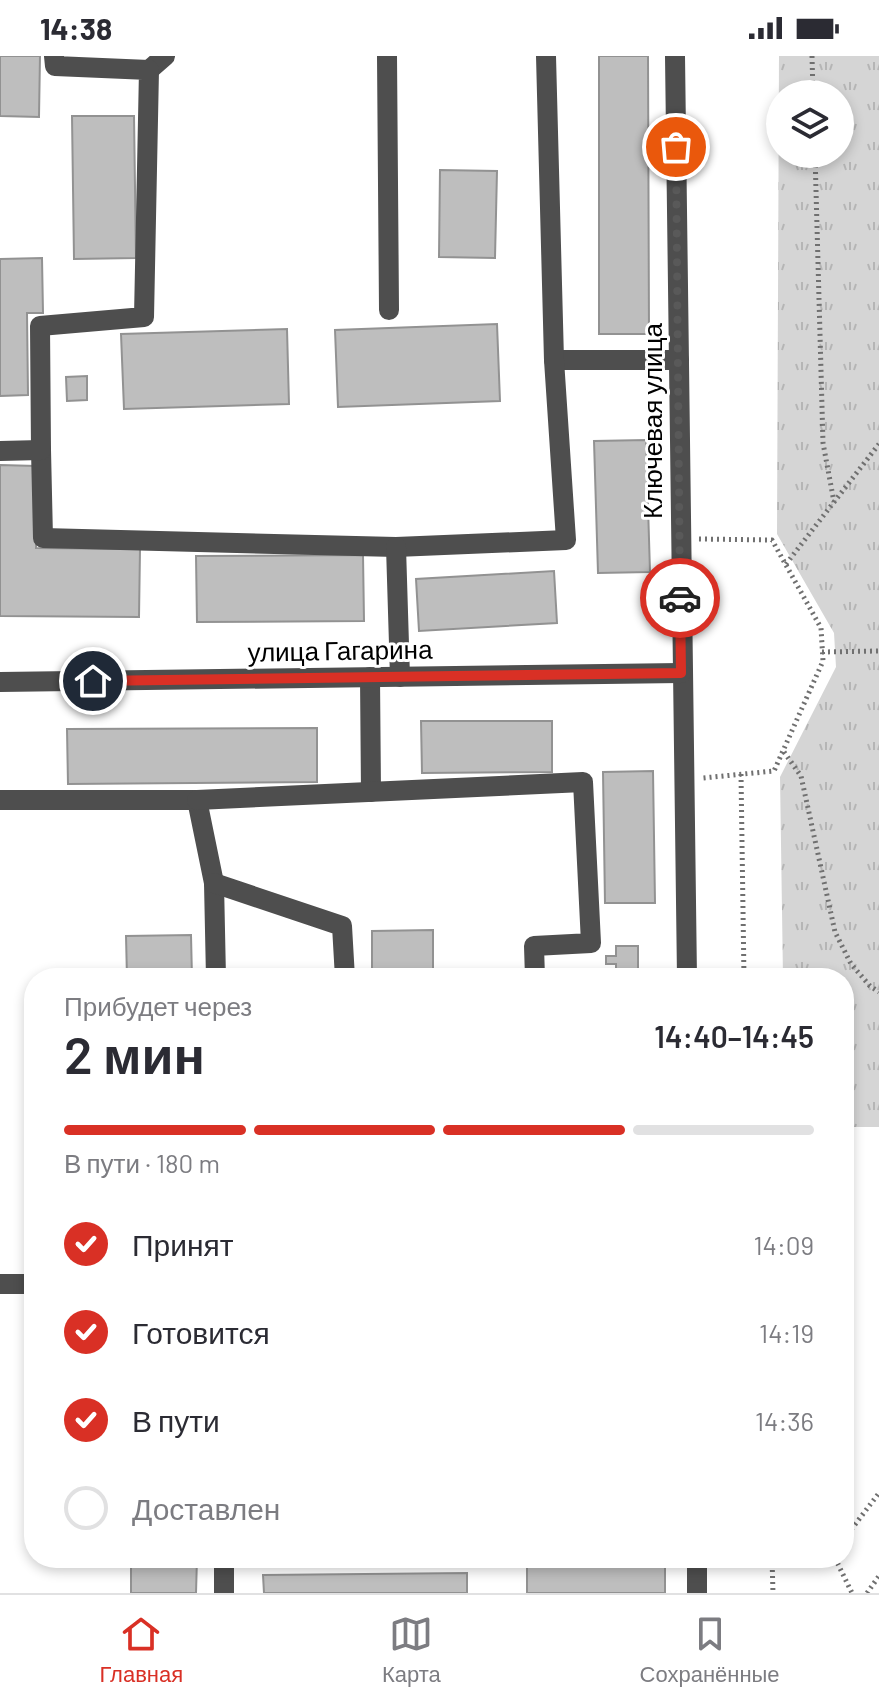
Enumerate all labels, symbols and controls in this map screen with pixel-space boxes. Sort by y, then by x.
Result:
text: 14:38 [40,10,112,46]
map controls [766,80,854,168]
button: layers [766,80,854,168]
pin [642,113,710,181]
icon: bag [654,125,698,169]
street label: Ключевая улица [636,322,667,519]
courier [640,558,720,638]
icon: car [658,576,702,620]
street label: улица Гагарина [247,632,433,667]
pin [59,647,127,715]
icon: home [71,659,115,703]
text: Прибудет через [64,990,252,1021]
text: 14:40–14:45 [654,1018,814,1054]
text: 2 мин [64,1022,205,1084]
text: В пути · 180 m [64,1147,220,1178]
icon: check [64,1222,108,1266]
text: Принят [132,1226,234,1262]
text: 14:09 [754,1229,814,1260]
icon: check [64,1310,108,1354]
text: Готовится [132,1314,270,1350]
text: 14:19 [759,1317,814,1348]
icon: check [64,1398,108,1442]
text: В пути [132,1402,220,1438]
text: 14:36 [755,1405,814,1436]
text: Доставлен [132,1490,280,1526]
tab: Главная [99,1612,183,1688]
tab: Карта [382,1612,441,1688]
tab: Сохранённые [640,1612,780,1688]

